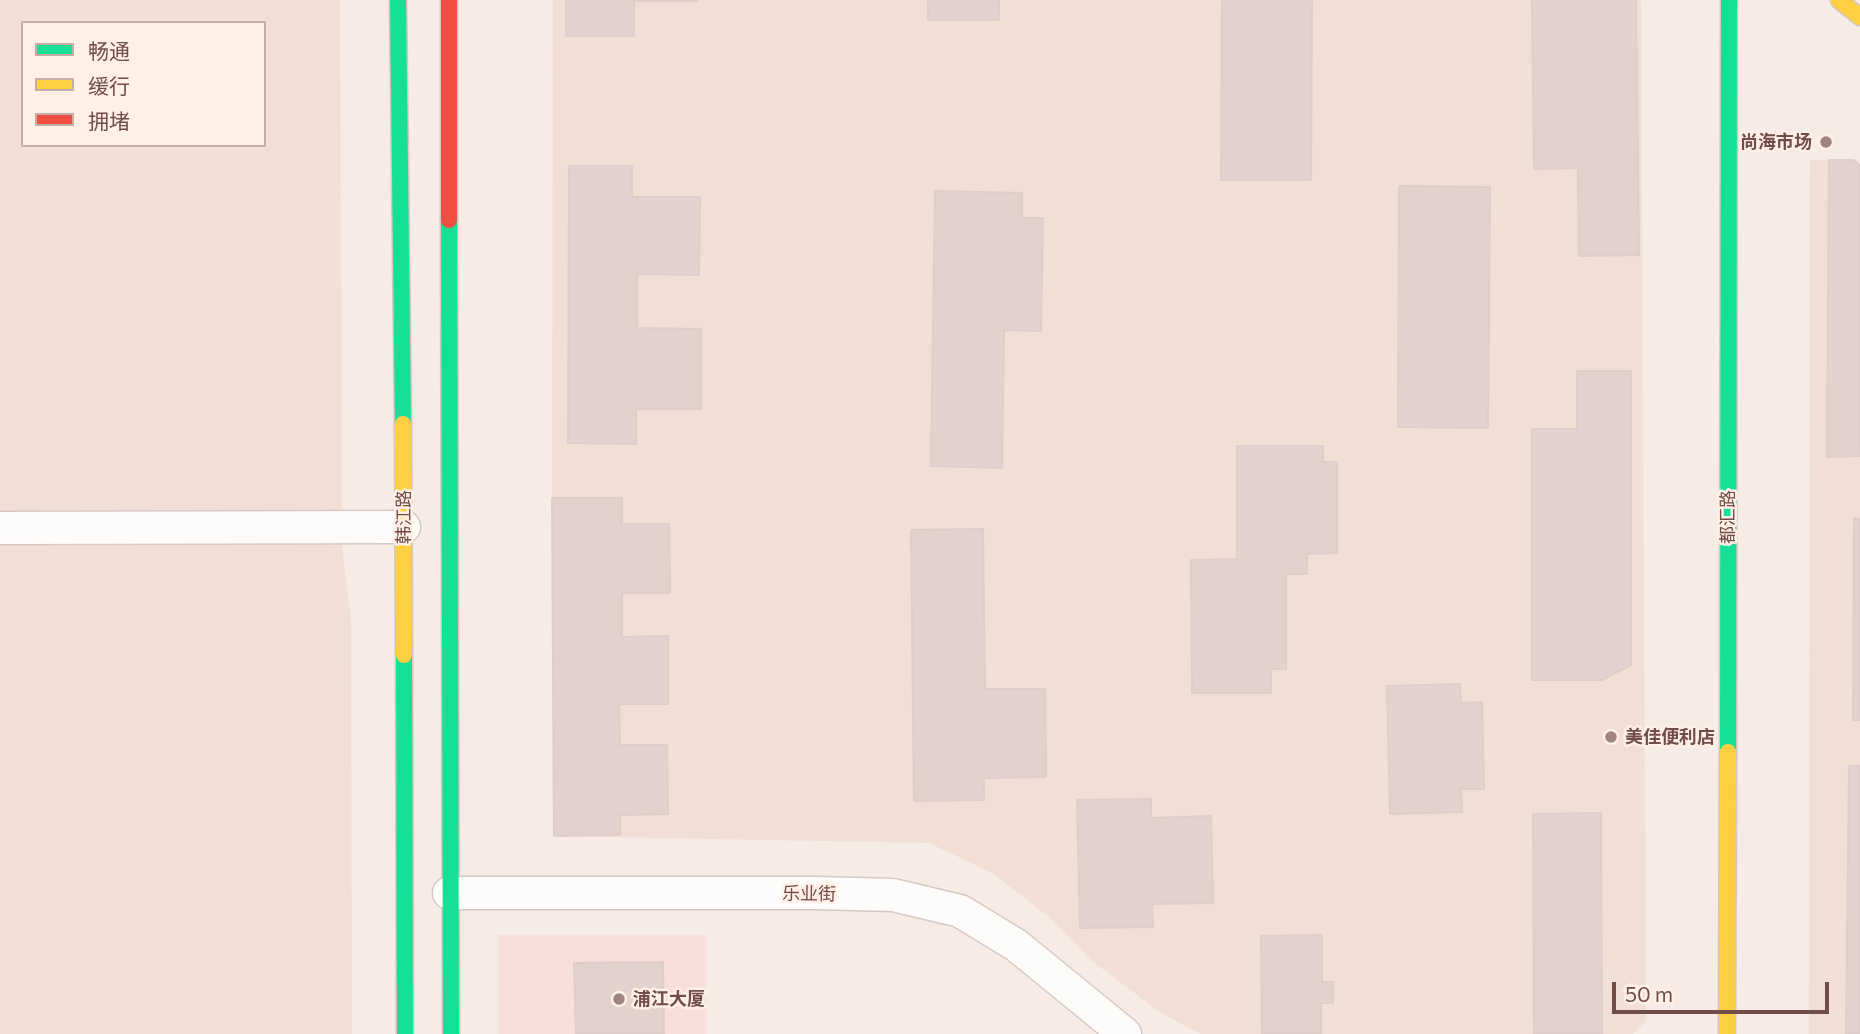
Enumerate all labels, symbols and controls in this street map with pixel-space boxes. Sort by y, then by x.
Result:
legend [21,21,266,147]
text: 畅通 [88,38,130,63]
text: 缓行 [88,73,130,98]
text: 拥堵 [88,108,130,133]
place label: 尚海市场 [1740,131,1812,153]
marker: 尚海市场 [1818,134,1834,150]
street label: 韩江路 [393,490,415,544]
street label: 都汇路 [1717,490,1739,544]
place label: 美佳便利店 [1625,726,1715,748]
marker: 美佳便利店 [1603,729,1619,745]
street label: 乐业街 [782,883,836,905]
scale bar [1615,968,1832,1012]
text: 50 m [1625,981,1673,1006]
place label: 浦江大厦 [633,988,705,1010]
marker: 浦江大厦 [611,991,627,1007]

